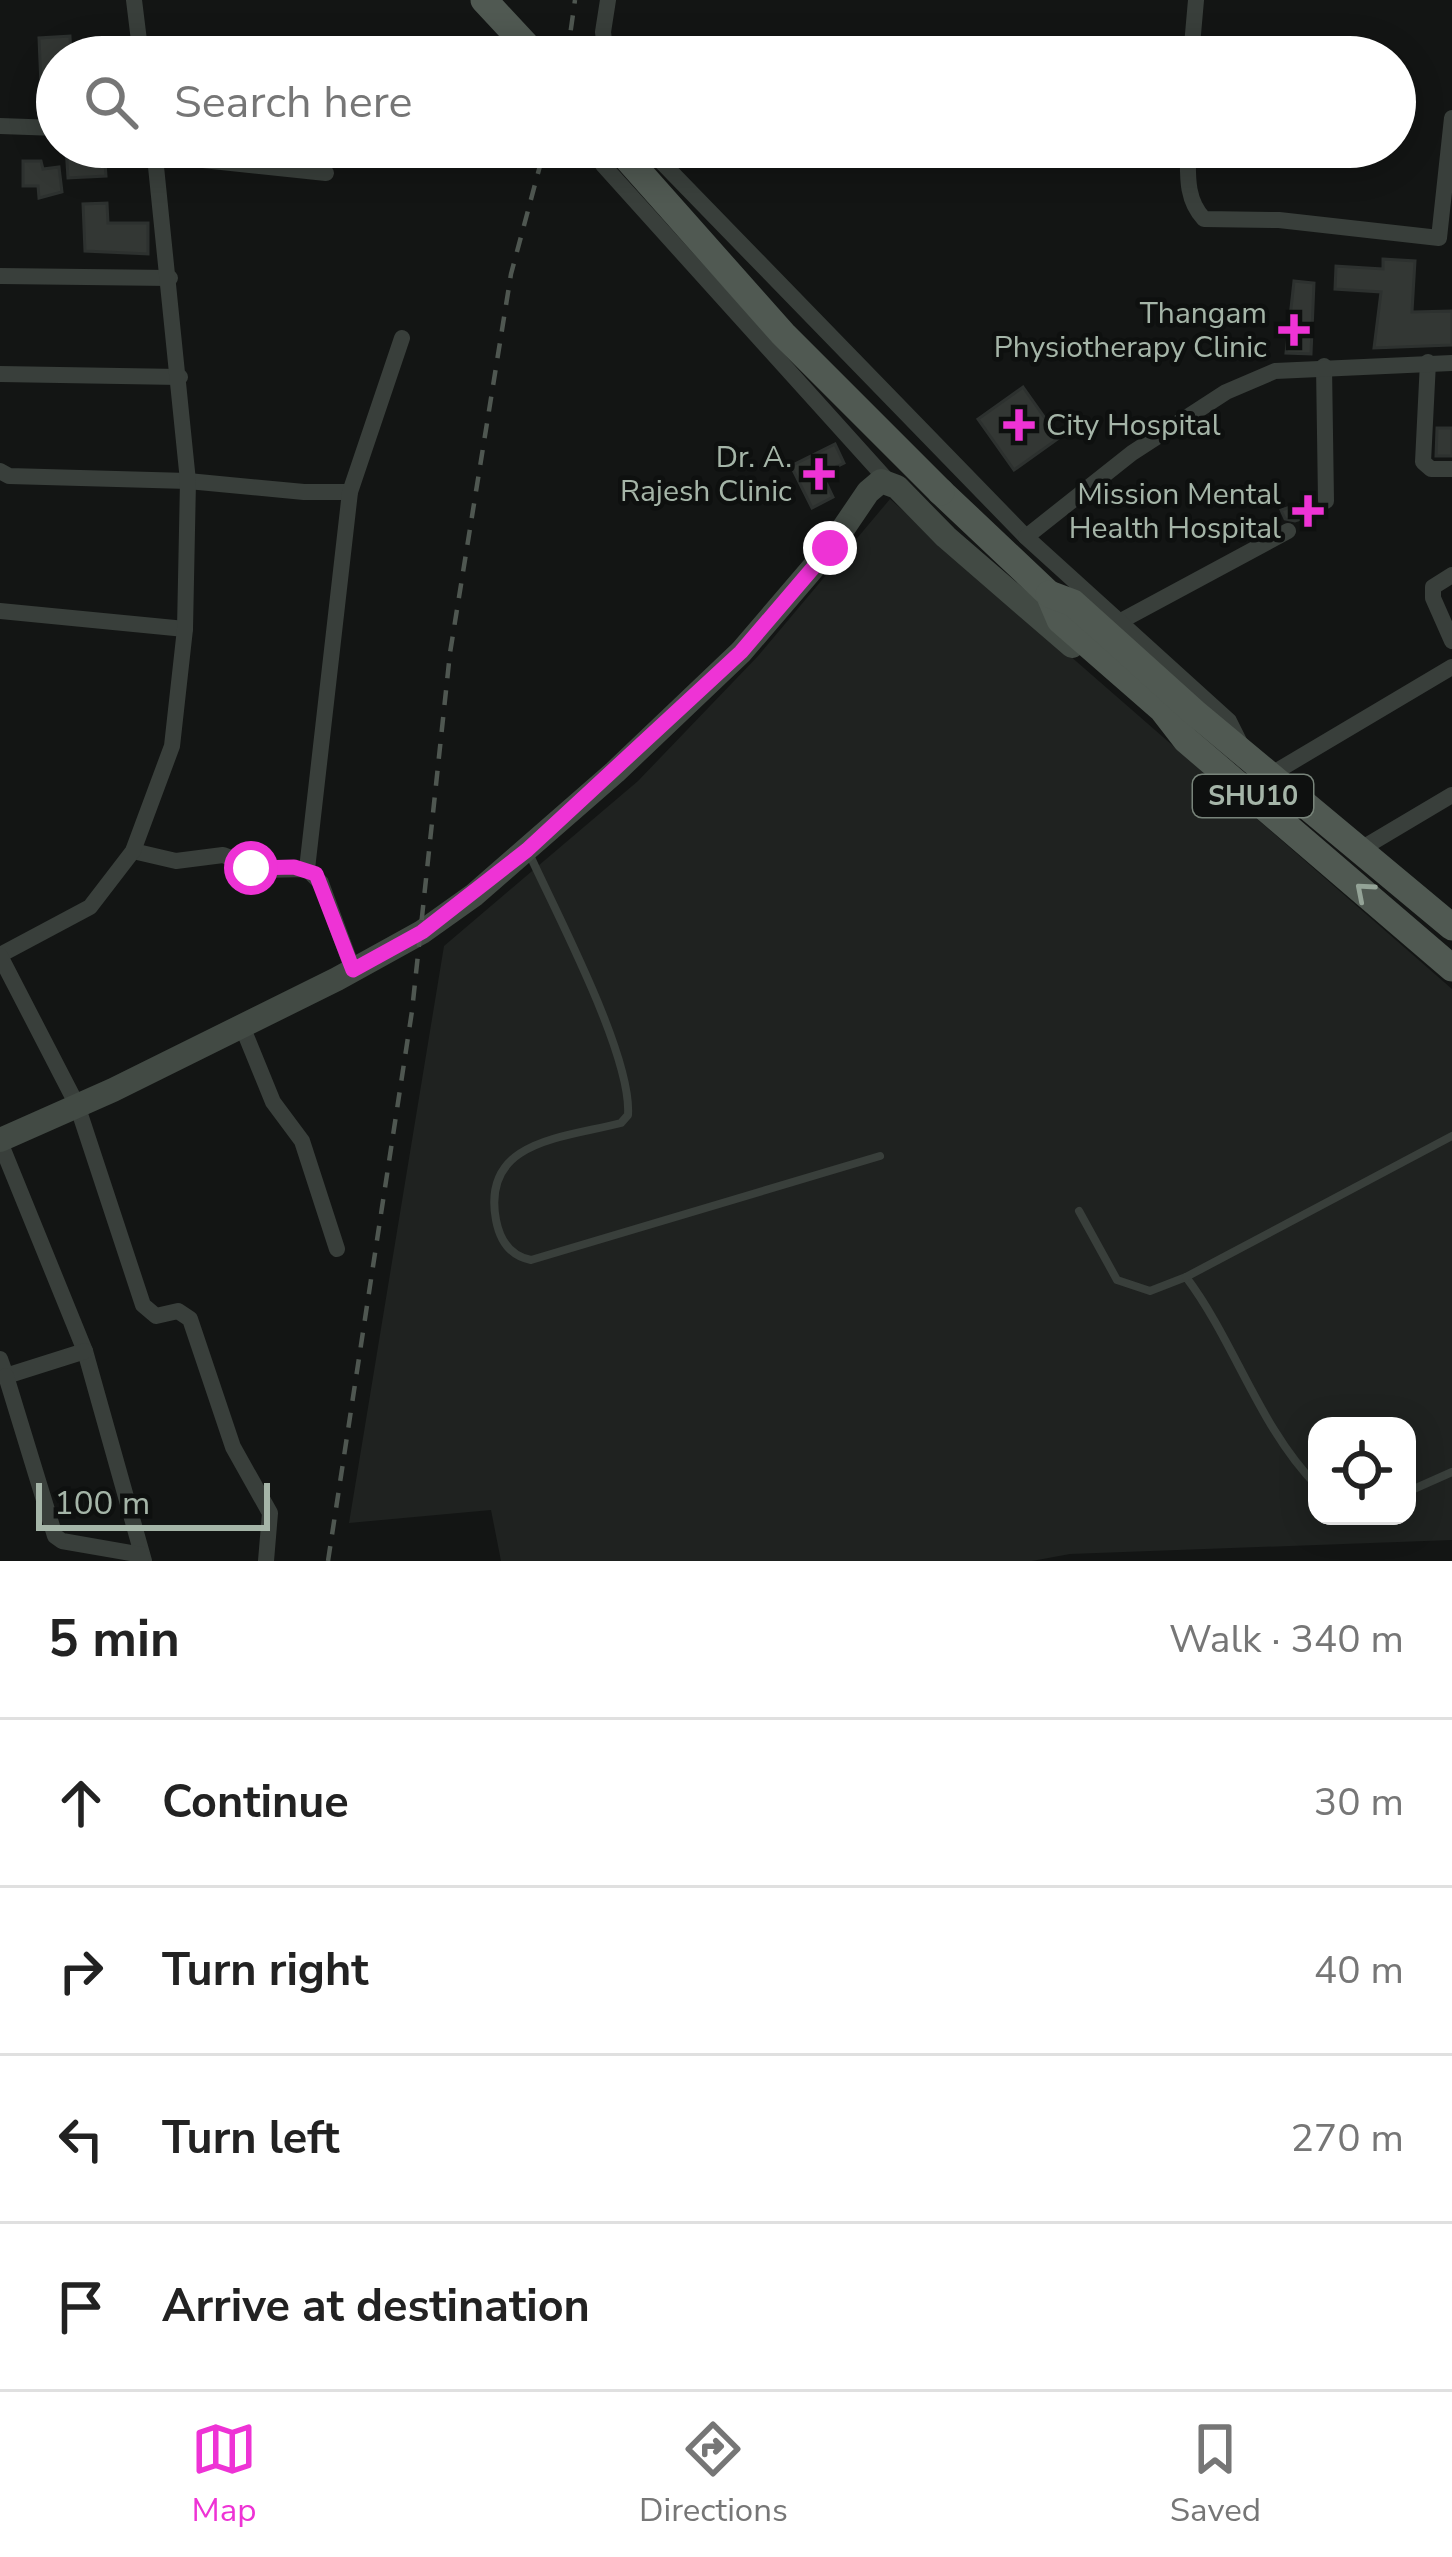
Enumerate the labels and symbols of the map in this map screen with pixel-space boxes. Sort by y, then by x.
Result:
place label: Thangam Physiotherapy Clinic [994,293,1267,368]
marker: Thangam Physiotherapy Clinic [1278,314,1310,346]
place label: City Hospital [1046,405,1221,446]
marker: City Hospital [1003,409,1035,441]
place label: Dr. A. Rajesh Clinic [620,437,792,512]
marker: Dr. A. Rajesh Clinic [803,458,835,490]
place label: Mission Mental Health Hospital [1069,474,1281,549]
marker: Mission Mental Health Hospital [1292,495,1324,527]
route end [803,521,857,575]
road number: SHU10 [1193,775,1313,817]
route start [224,841,278,895]
one-way arrow [1356,884,1378,905]
scale bar [36,1477,270,1530]

